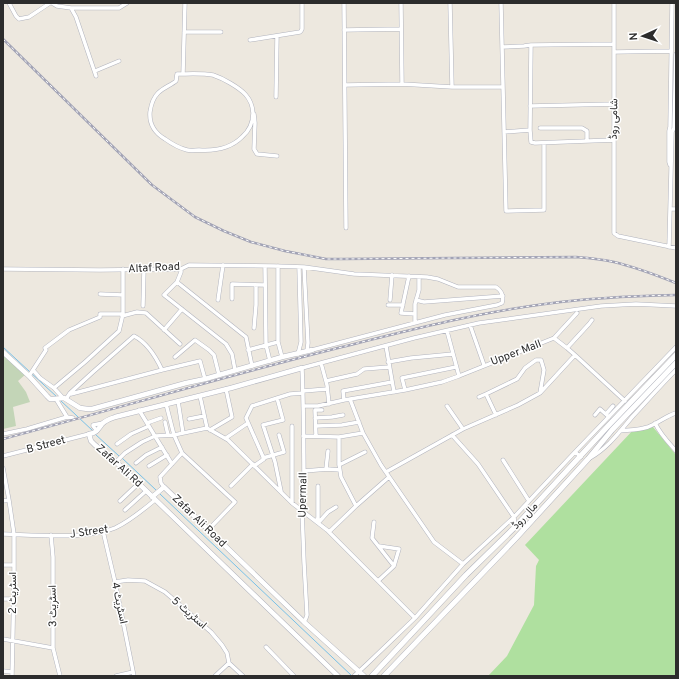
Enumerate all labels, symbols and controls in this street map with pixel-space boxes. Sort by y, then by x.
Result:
north arrow [623,16,663,56]
text: N [627,32,641,41]
street label: شامی روڈ [607,98,621,140]
street label: Altaf Road [128,260,180,276]
street label: Upper Mall [489,337,543,369]
street label: B Street [25,433,67,457]
street label: Zafar Ali Rd [93,441,145,491]
street label: Upermall [296,472,310,518]
street label: Zafar Ali Road [169,492,229,550]
street label: مال روڈ [509,499,541,533]
street label: J Street [69,522,109,542]
street label: اسٹریٹ 2 [6,572,20,614]
street label: اسٹریٹ 4 [108,581,130,625]
street label: اسٹریٹ 3 [46,585,60,627]
street label: اسٹریٹ 5 [168,594,210,632]

